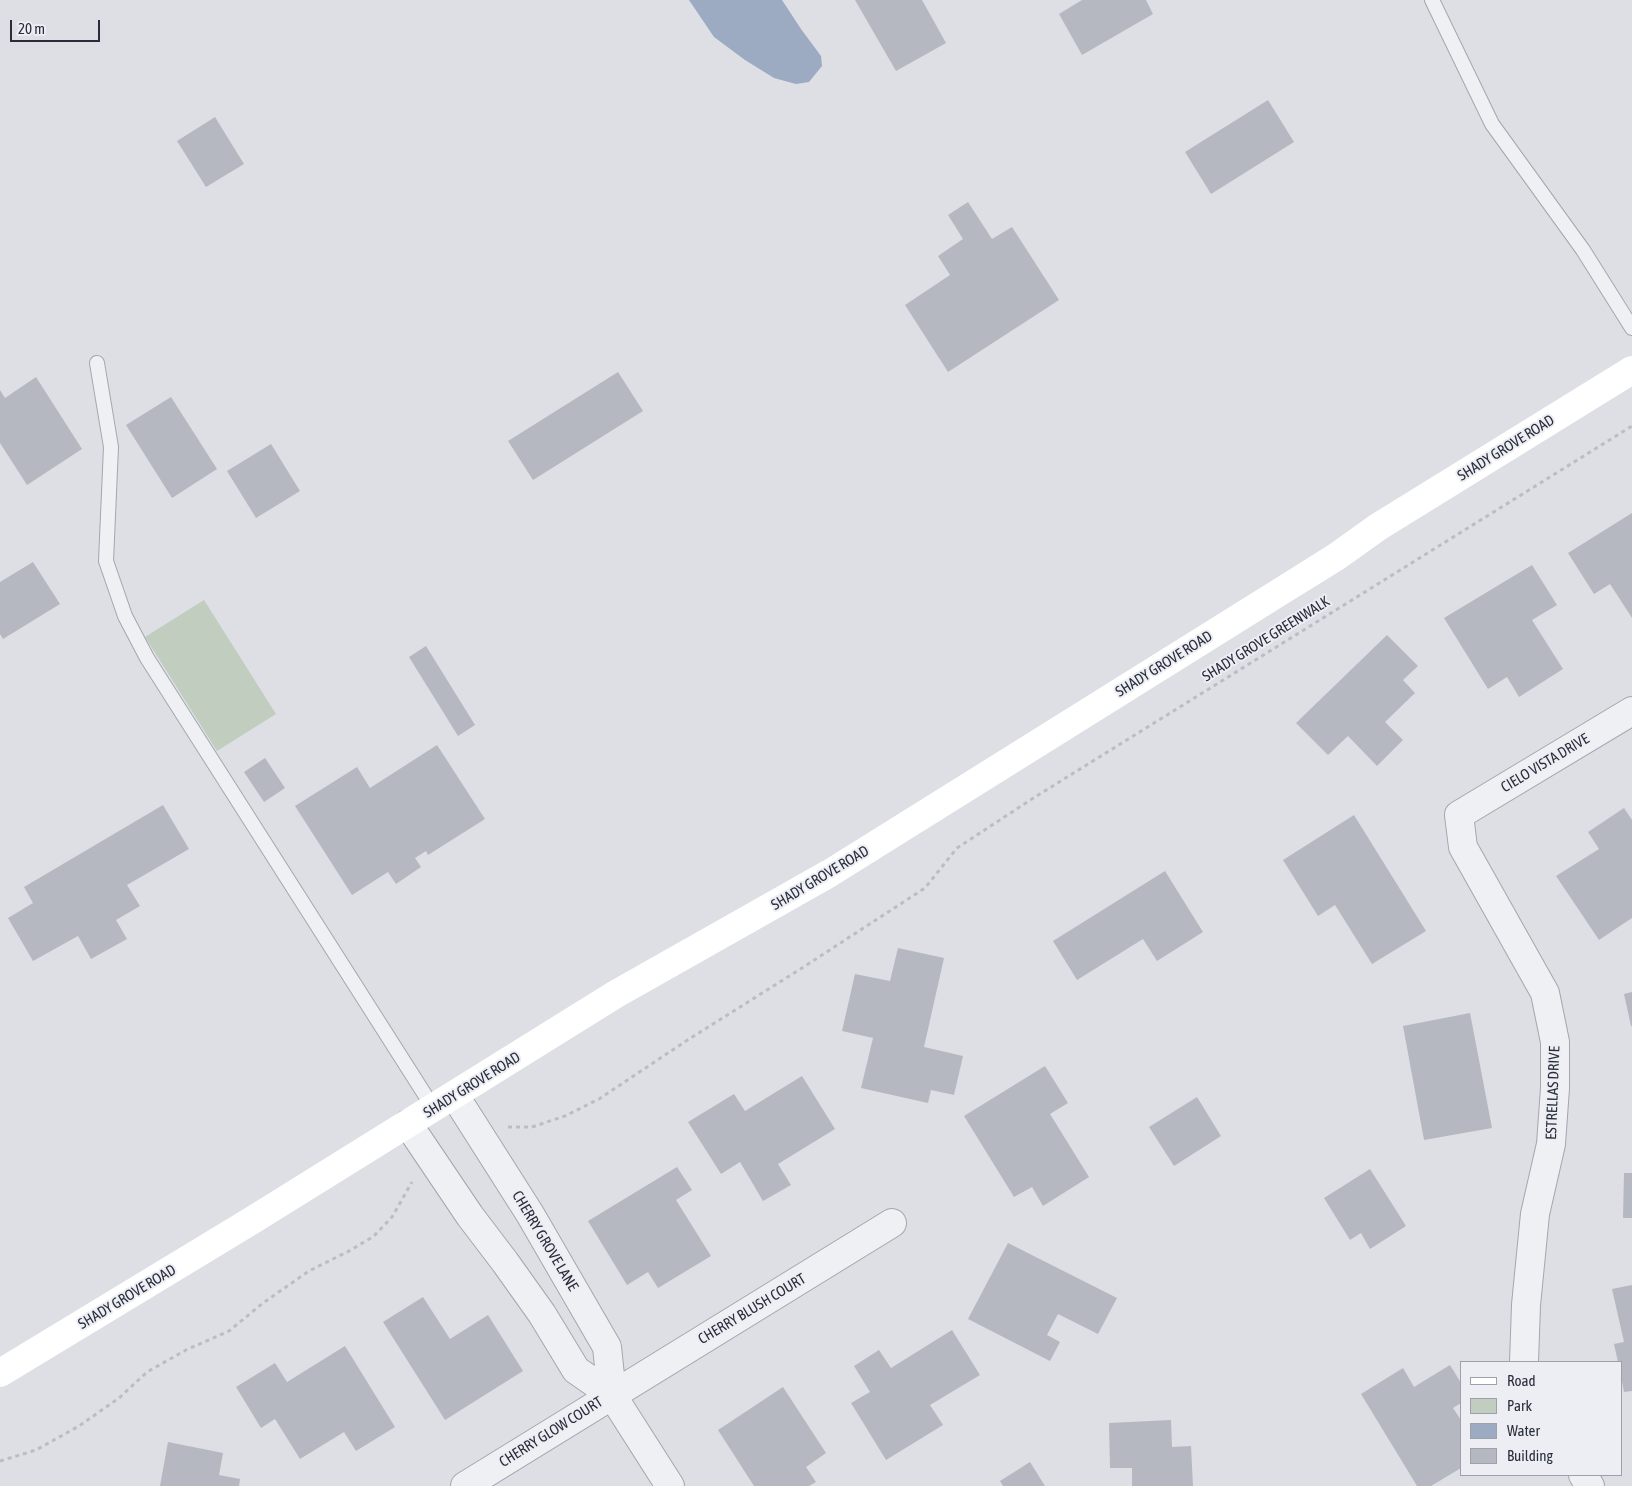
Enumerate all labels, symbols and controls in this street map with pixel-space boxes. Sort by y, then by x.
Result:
scale bar [12,10,102,42]
text: 20 m [18,20,45,37]
street label: SHADY GROVE ROAD [1454,411,1558,485]
street label: SHADY GROVE GREENWALK [1199,592,1333,686]
street label: SHADY GROVE ROAD [1112,627,1216,701]
street label: CIELO VISTA DRIVE [1498,730,1592,796]
street label: SHADY GROVE ROAD [768,842,872,914]
street label: ESTRELLAS DRIVE [1542,1046,1564,1140]
street label: SHADY GROVE ROAD [420,1048,524,1122]
street label: CHERRY GROVE LANE [508,1188,582,1294]
street label: SHADY GROVE ROAD [75,1261,179,1333]
street label: CHERRY BLUSH COURT [695,1270,809,1348]
legend [1460,1361,1622,1476]
text: Road [1507,1372,1536,1389]
street label: CHERRY GLOW COURT [496,1393,606,1471]
text: Park [1507,1397,1532,1414]
text: Water [1507,1422,1540,1439]
text: Building [1507,1447,1553,1464]

